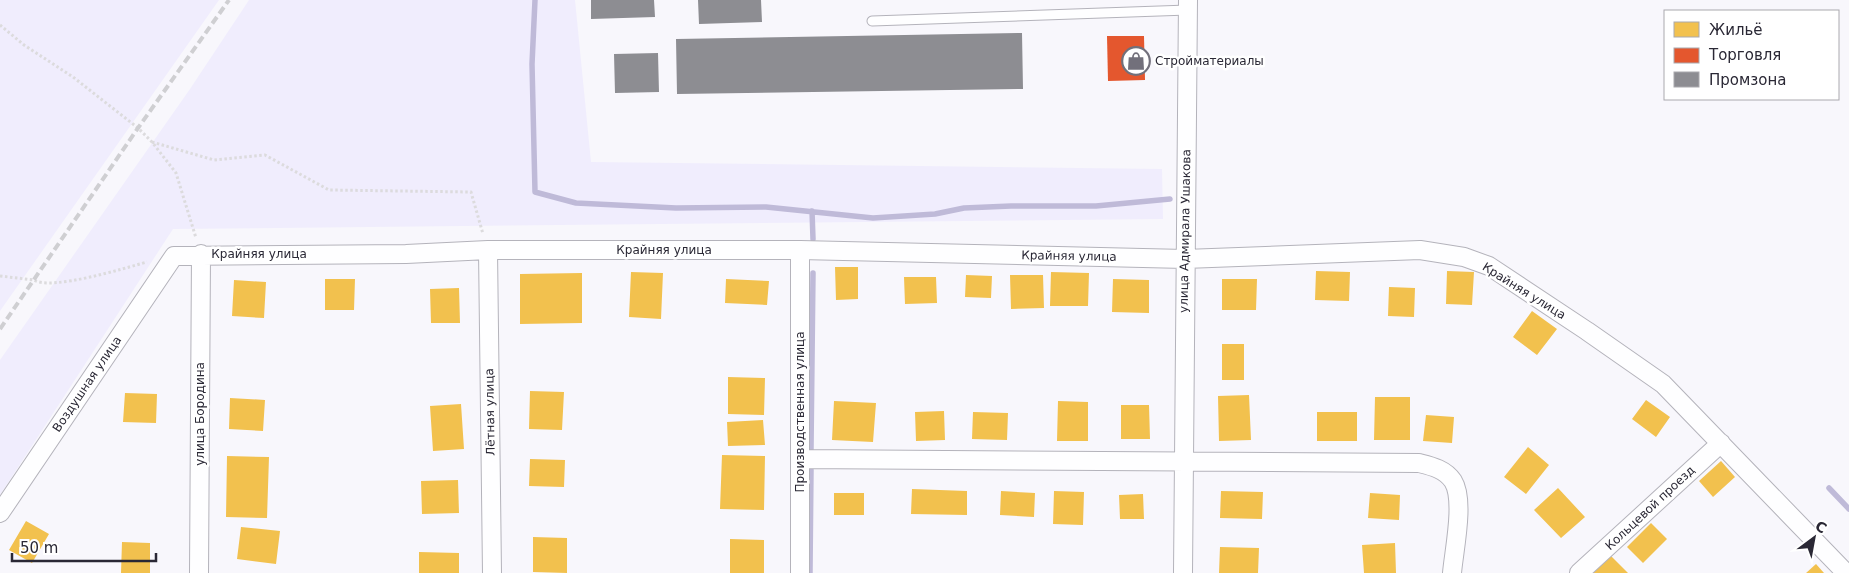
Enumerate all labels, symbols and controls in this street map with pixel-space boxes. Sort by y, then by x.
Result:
legend [1664,10,1839,100]
text: Жильё [1709,21,1763,39]
shop icon: Стройматериалы [1121,46,1151,76]
text: Торговля [1708,46,1781,64]
place label: Стройматериалы [1155,54,1264,68]
text: Промзона [1709,71,1786,89]
street label: улица Адмирала Ушакова [1177,149,1193,313]
street label: Крайняя улица [616,243,712,257]
street label: Крайняя улица [211,247,307,261]
street label: Крайняя улица [1021,248,1117,264]
street label: Крайняя улица [1480,260,1568,322]
street label: Производственная улица [793,331,807,493]
street label: Воздушная улица [50,333,124,435]
street label: улица Бородина [193,362,207,466]
street label: Лётная улица [482,368,498,456]
street label: Кольцевой проезд [1602,463,1698,553]
north arrow [1789,513,1839,563]
text: С [1812,517,1829,536]
scale bar [12,530,156,562]
text: 50 m [20,539,58,557]

